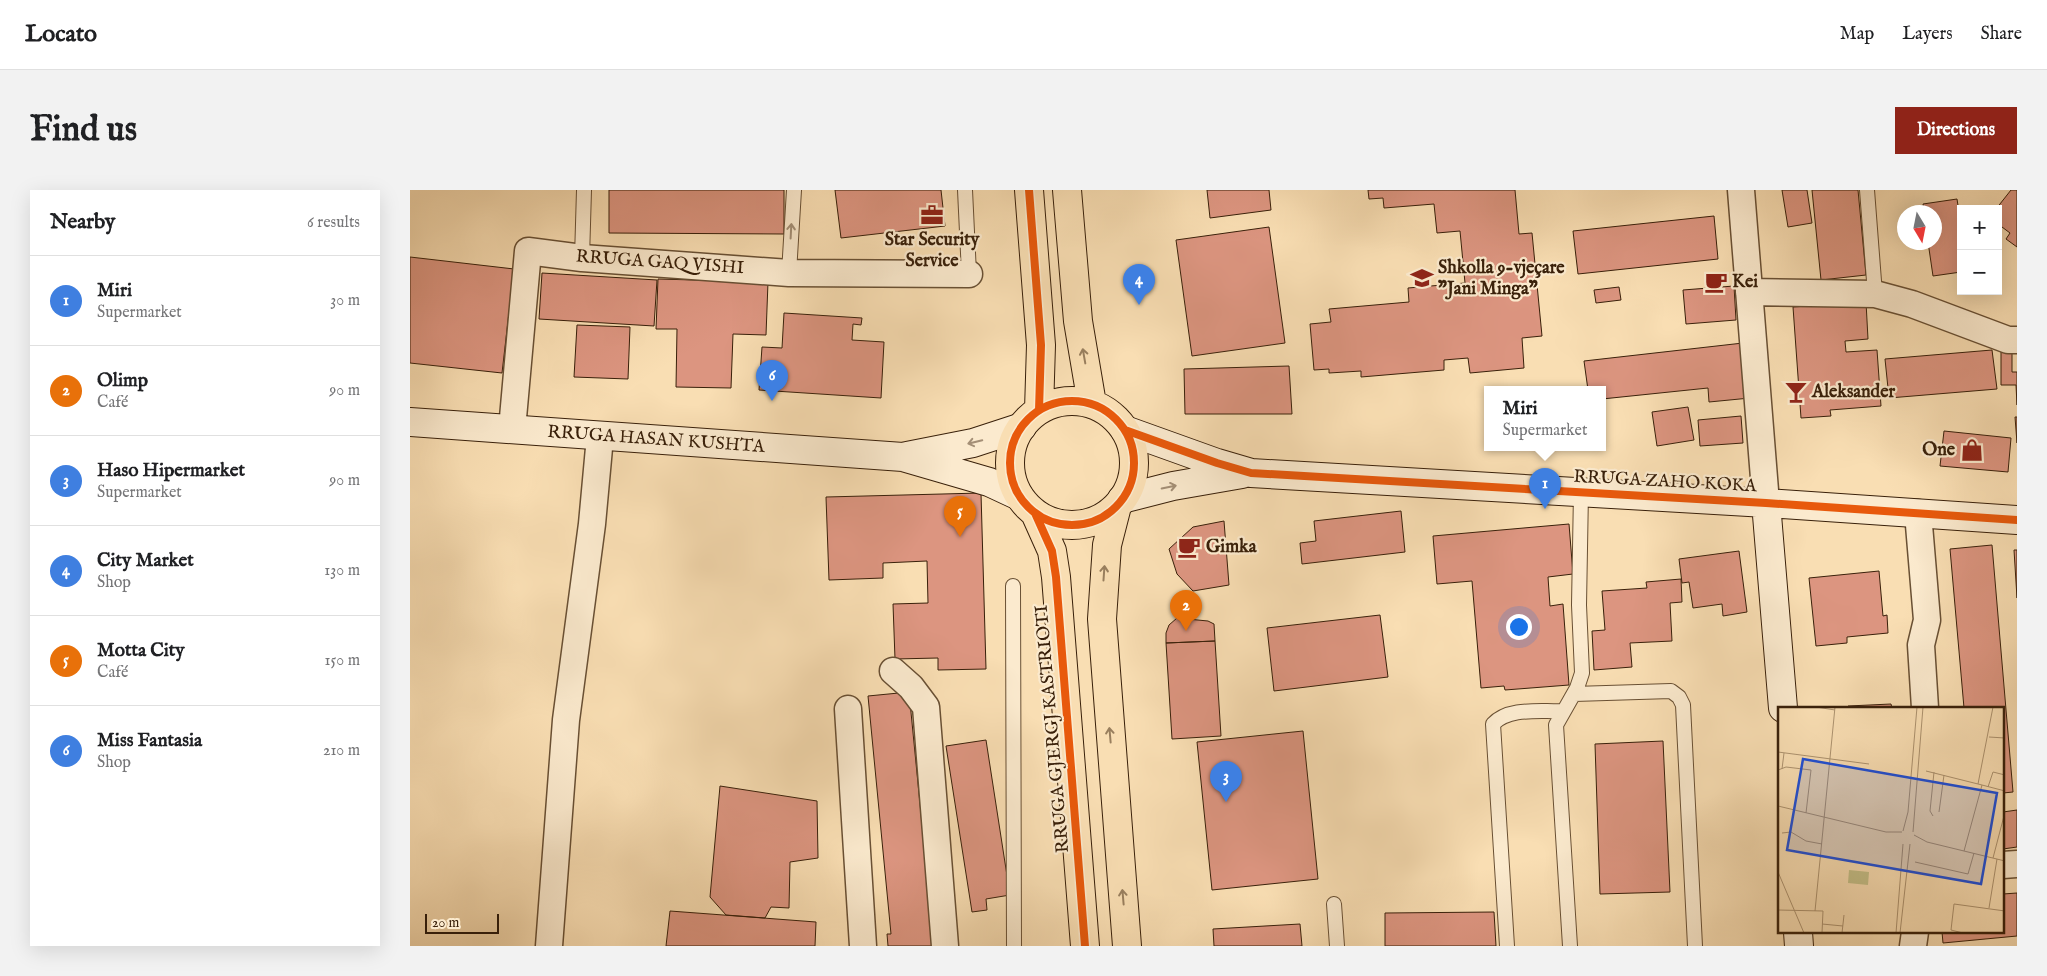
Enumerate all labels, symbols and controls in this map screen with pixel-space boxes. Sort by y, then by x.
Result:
text: Locato [25,19,97,50]
text: Map [1840,23,1874,46]
text: Layers [1902,23,1953,46]
text: Share [1981,23,2022,46]
button: Directions [1895,107,2017,154]
text: Find us [30,108,137,153]
office icon: Star Security Service [919,202,945,228]
north arrow [1897,205,1942,250]
map controls [1957,205,2002,295]
button: + [1957,205,2002,250]
text: Nearby [50,209,115,236]
text: 6 results [307,213,360,233]
one-way arrow [787,224,796,240]
place label: Star Security Service [885,229,980,273]
street label: RRUGA GAQ VISHI [575,246,745,280]
button: − [1957,250,2002,295]
place label: Shkolla 9-vjeçare "Jani Minga" [1438,257,1565,301]
pin: 4 [1123,264,1155,305]
school or university icon: Shkolla 9-vjeçare "Jani Minga" [1409,265,1435,291]
cafe icon: Kei [1703,269,1729,295]
place label: Kei [1732,271,1758,294]
text: Miri [97,279,132,303]
text: 1 [63,291,69,311]
text: 30 m [330,291,360,311]
text: Supermarket [97,303,182,323]
one-way arrow [1078,349,1088,365]
pin: 6 [756,360,788,401]
text: Olimp [97,369,148,393]
bar icon: Aleksander [1783,379,1809,405]
text: 2 [62,381,70,401]
text: 90 m [329,381,360,401]
place label: Aleksander [1811,381,1895,404]
popup [1484,386,1606,451]
text: Café [97,393,128,413]
text: Miri [1503,397,1538,421]
street label: RRUGA HASAN KUSHTA [547,421,766,459]
text: Supermarket [1503,421,1587,441]
shop icon: One [1959,437,1985,463]
one-way arrow [968,438,984,447]
place label: One [1922,439,1956,462]
text: Haso Hipermarket [97,459,245,483]
street label: RRUGA ZAHO KOKA [1573,466,1758,498]
pin: 1 [1529,468,1561,509]
text: 3 [63,471,69,491]
text: 90 m [329,471,360,491]
one-way arrow [1161,482,1177,491]
text: Supermarket [97,483,182,503]
pin: 5 [944,496,976,537]
cafe icon: Gimka [1176,534,1202,560]
place label: Gimka [1206,536,1258,559]
text: City Market [97,549,194,573]
text: 4 [62,561,70,581]
text: 130 m [324,561,360,581]
one-way arrow [1100,566,1109,582]
text: Shop [97,573,131,593]
pin: 2 [1170,590,1202,631]
street label: RRUGA GJERGJ KASTRIOTI [1031,604,1075,854]
your location [1506,614,1532,640]
text: Motta City [97,639,185,663]
text: 5 [63,651,69,671]
text: 150 m [325,651,360,671]
text: Café [97,663,128,683]
inset map [1778,707,2004,934]
one-way arrow [1105,728,1114,744]
text: Miss Fantasia [97,729,202,753]
text: 6 [63,741,69,761]
text: 210 m [323,741,360,761]
text: Shop [97,753,131,773]
pin: 3 [1210,761,1242,802]
one-way arrow [1118,890,1127,906]
scale bar [425,911,499,934]
text: 20 m [432,914,459,932]

